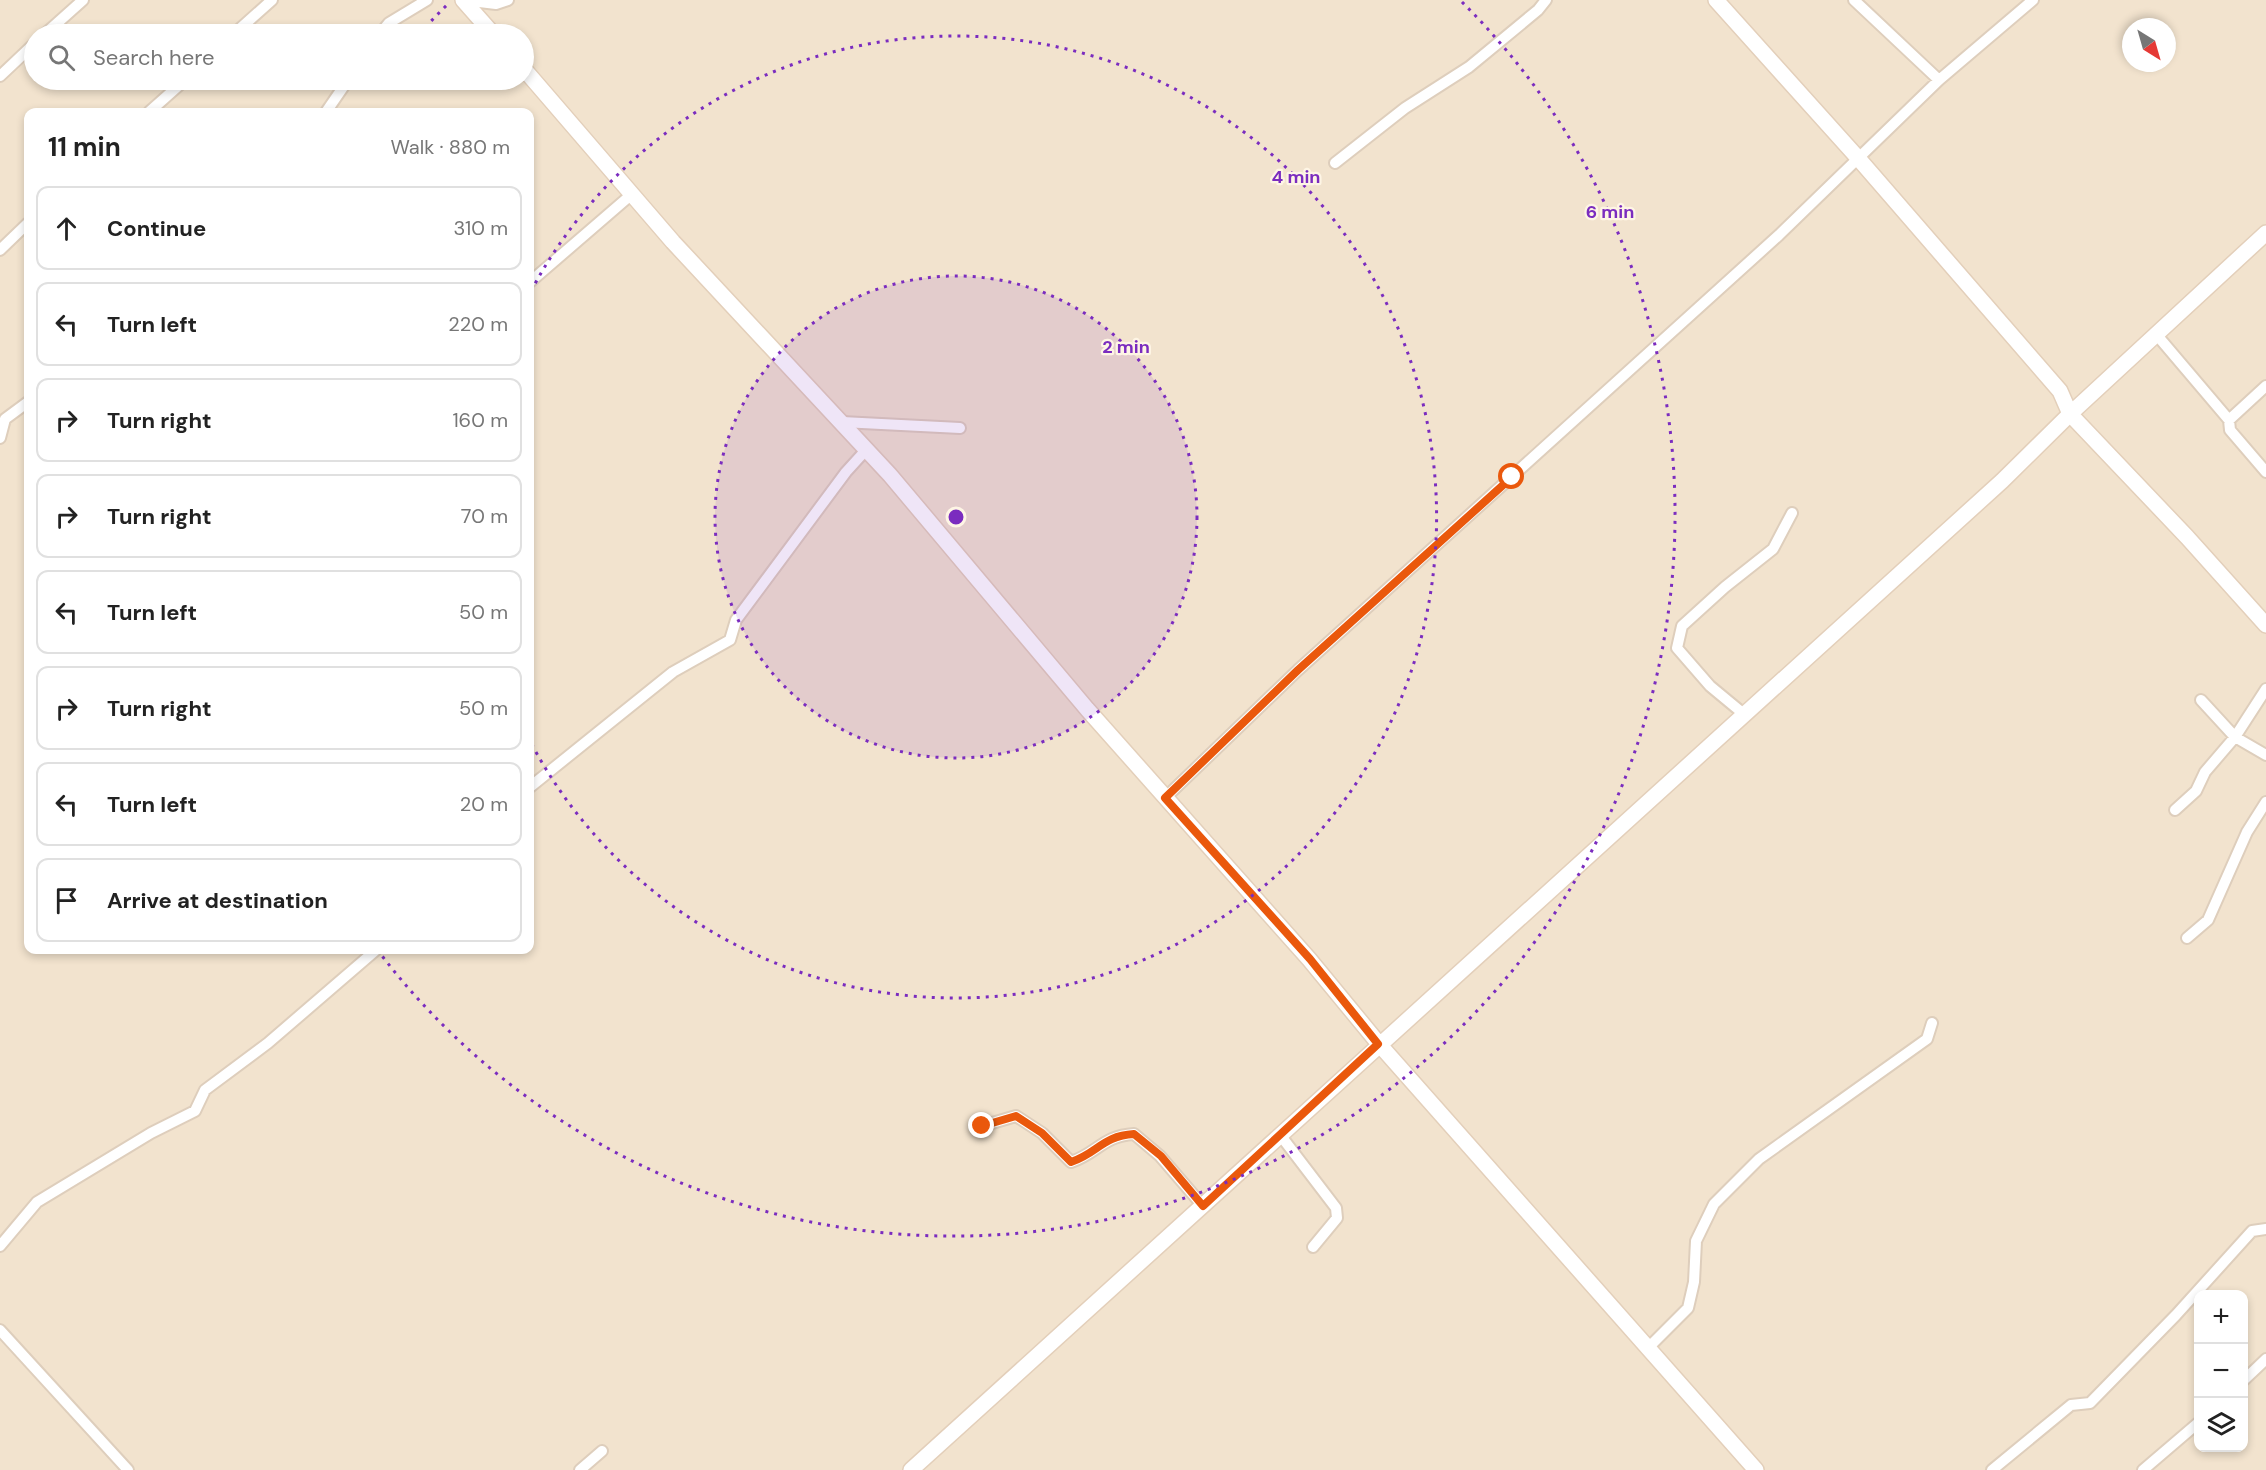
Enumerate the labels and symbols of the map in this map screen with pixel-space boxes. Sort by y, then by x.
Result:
north arrow [2122,18,2176,72]
text: 4 min [1272,165,1320,189]
text: 6 min [1586,200,1634,224]
text: 2 min [1102,335,1150,359]
route start [1498,463,1524,489]
centre of rings [946,507,966,527]
route end [968,1112,994,1138]

